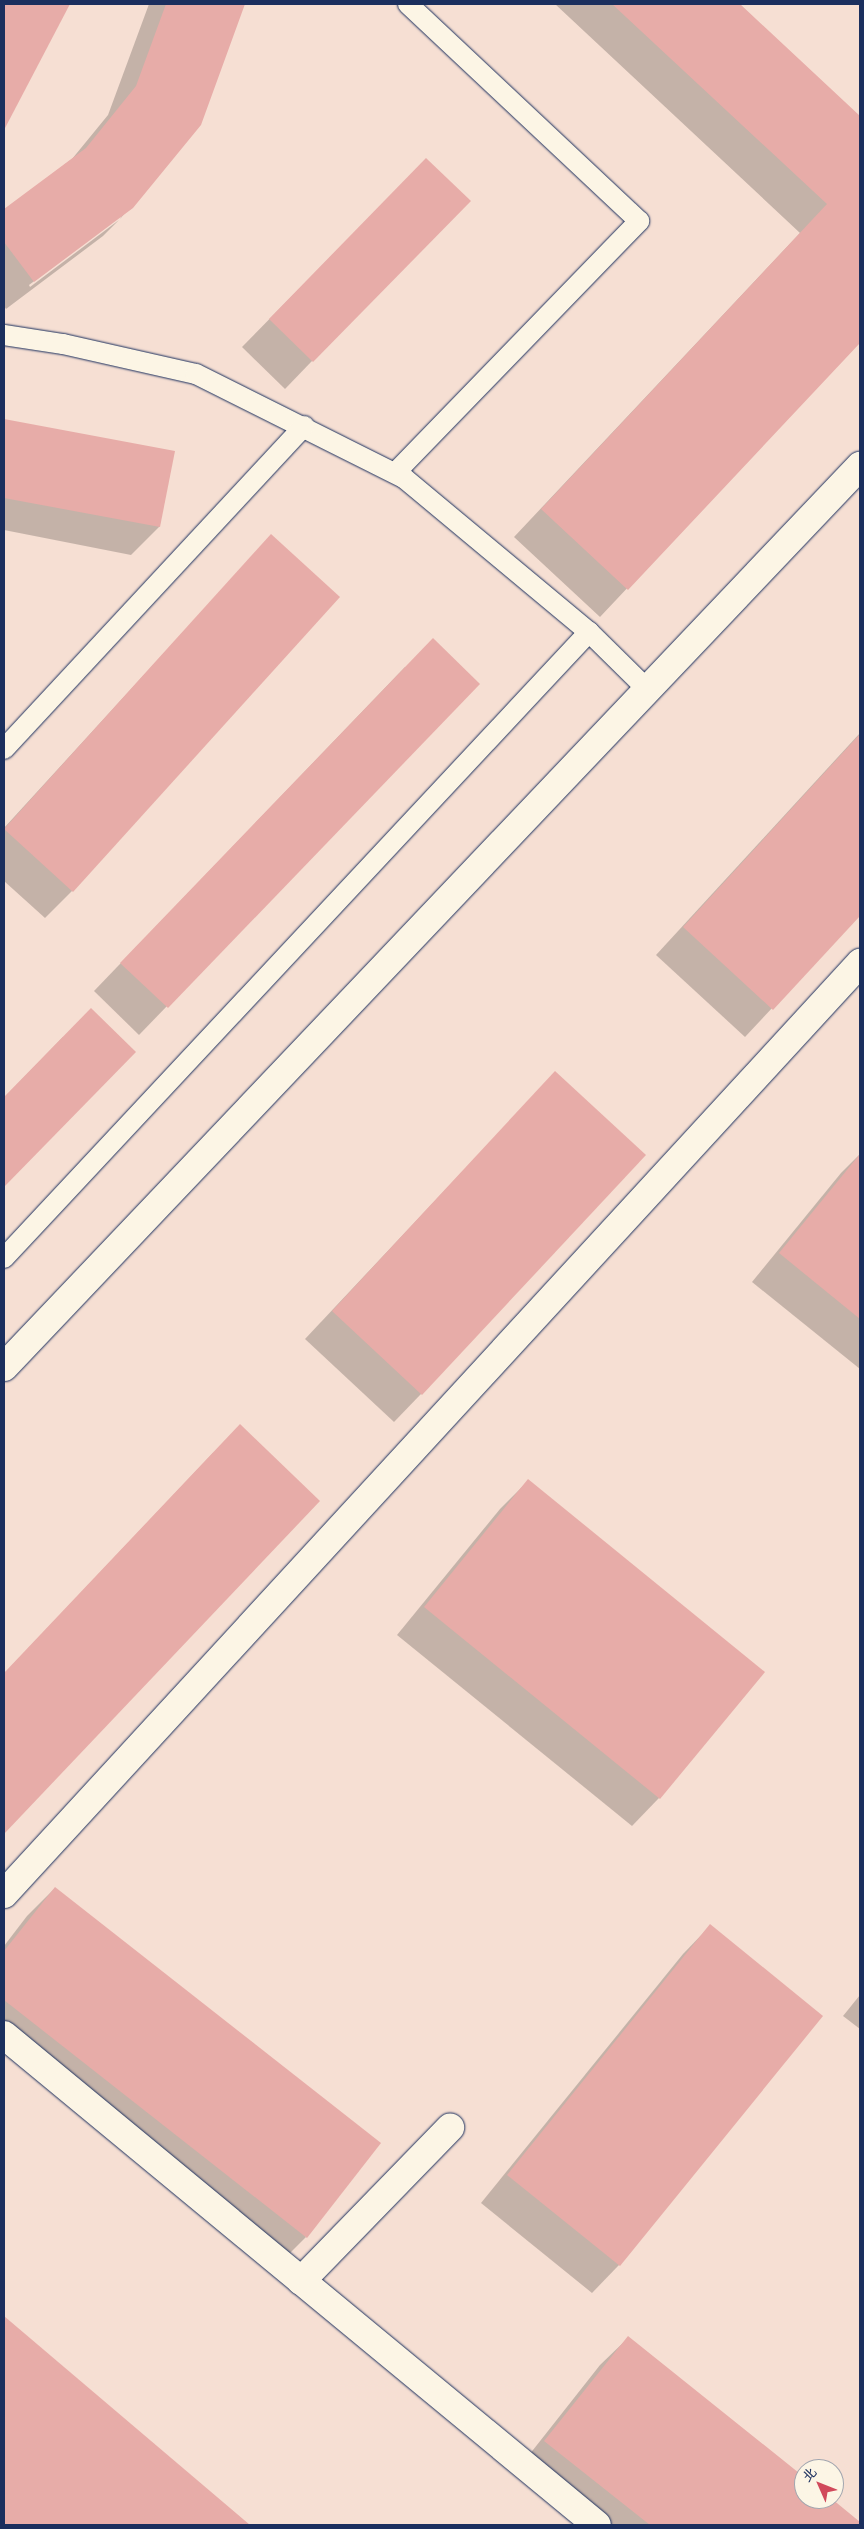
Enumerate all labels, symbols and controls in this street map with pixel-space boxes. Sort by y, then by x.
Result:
north arrow [794,2459,844,2509]
text: 北 [796,2462,821,2486]

